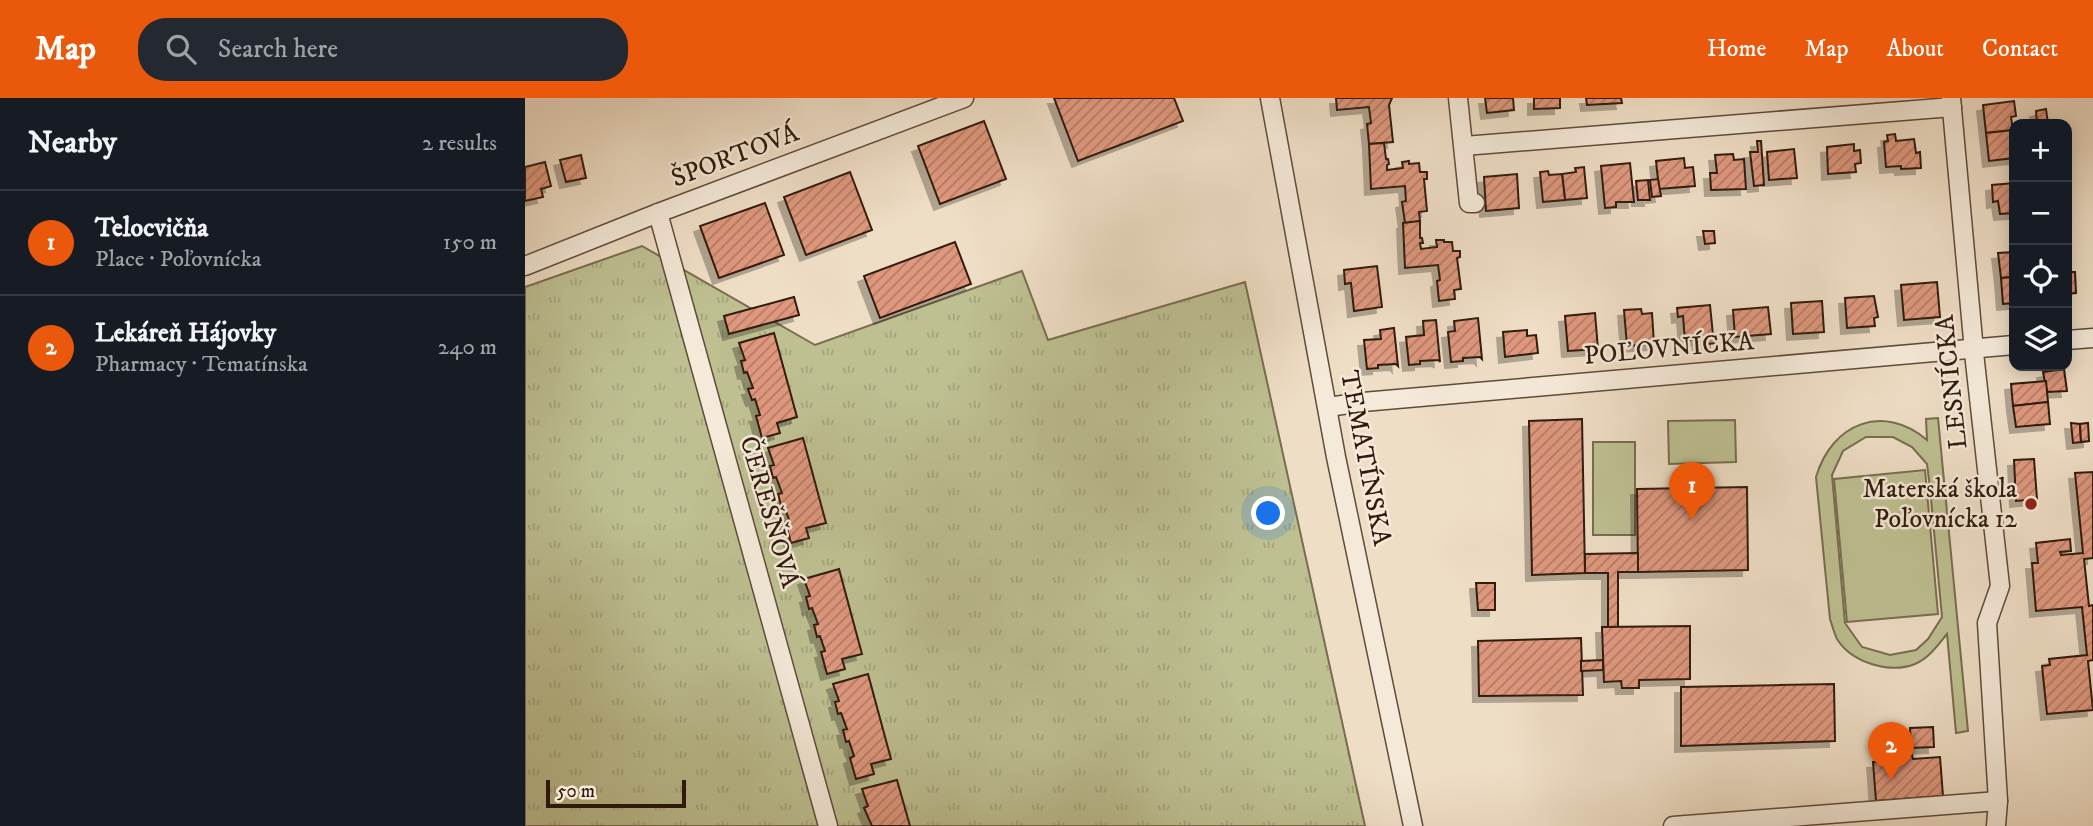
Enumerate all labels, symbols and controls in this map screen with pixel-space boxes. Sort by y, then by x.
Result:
search box [138,18,628,81]
text: Map [35,29,96,70]
icon: search [162,30,200,68]
text: Search here [218,33,338,66]
text: Home [1707,34,1766,64]
text: Map [1804,34,1849,64]
text: About [1887,34,1944,64]
text: Contact [1982,34,2058,64]
street label: ŠPORTOVÁ [666,116,804,195]
map controls [2009,119,2072,371]
button: + [2009,119,2072,182]
text: Nearby [28,125,117,162]
text: 2 results [422,129,497,158]
button: − [2009,182,2072,245]
text: Telocvičňa [95,212,208,245]
text: 1 [47,228,55,257]
text: 150 m [443,228,497,257]
text: Place · Poľovnícka [95,245,262,274]
button: locate [2009,245,2072,308]
button: layers [2009,308,2072,371]
street label: LESNÍCKA [1928,313,1975,451]
text: Lekáreň Hájovky [95,317,276,350]
street label: POĽOVNÍCKA [1583,324,1756,373]
text: 2 [45,333,57,362]
text: 240 m [438,333,497,362]
text: Pharmacy · Tematínska [95,350,308,379]
street label: TEMATÍNSKA [1332,367,1399,549]
street label: ČEREŠŇOVÁ [732,432,807,592]
pin: 1 [1669,462,1715,520]
place label: Materská škola Poľovnícka 12 [1863,473,2017,536]
your location [1251,496,1285,530]
marker: Materská škola Poľovnícka 12 [2023,496,2039,512]
pin: 2 [1868,722,1914,780]
scale bar [546,777,686,809]
text: 50 m [557,780,595,803]

